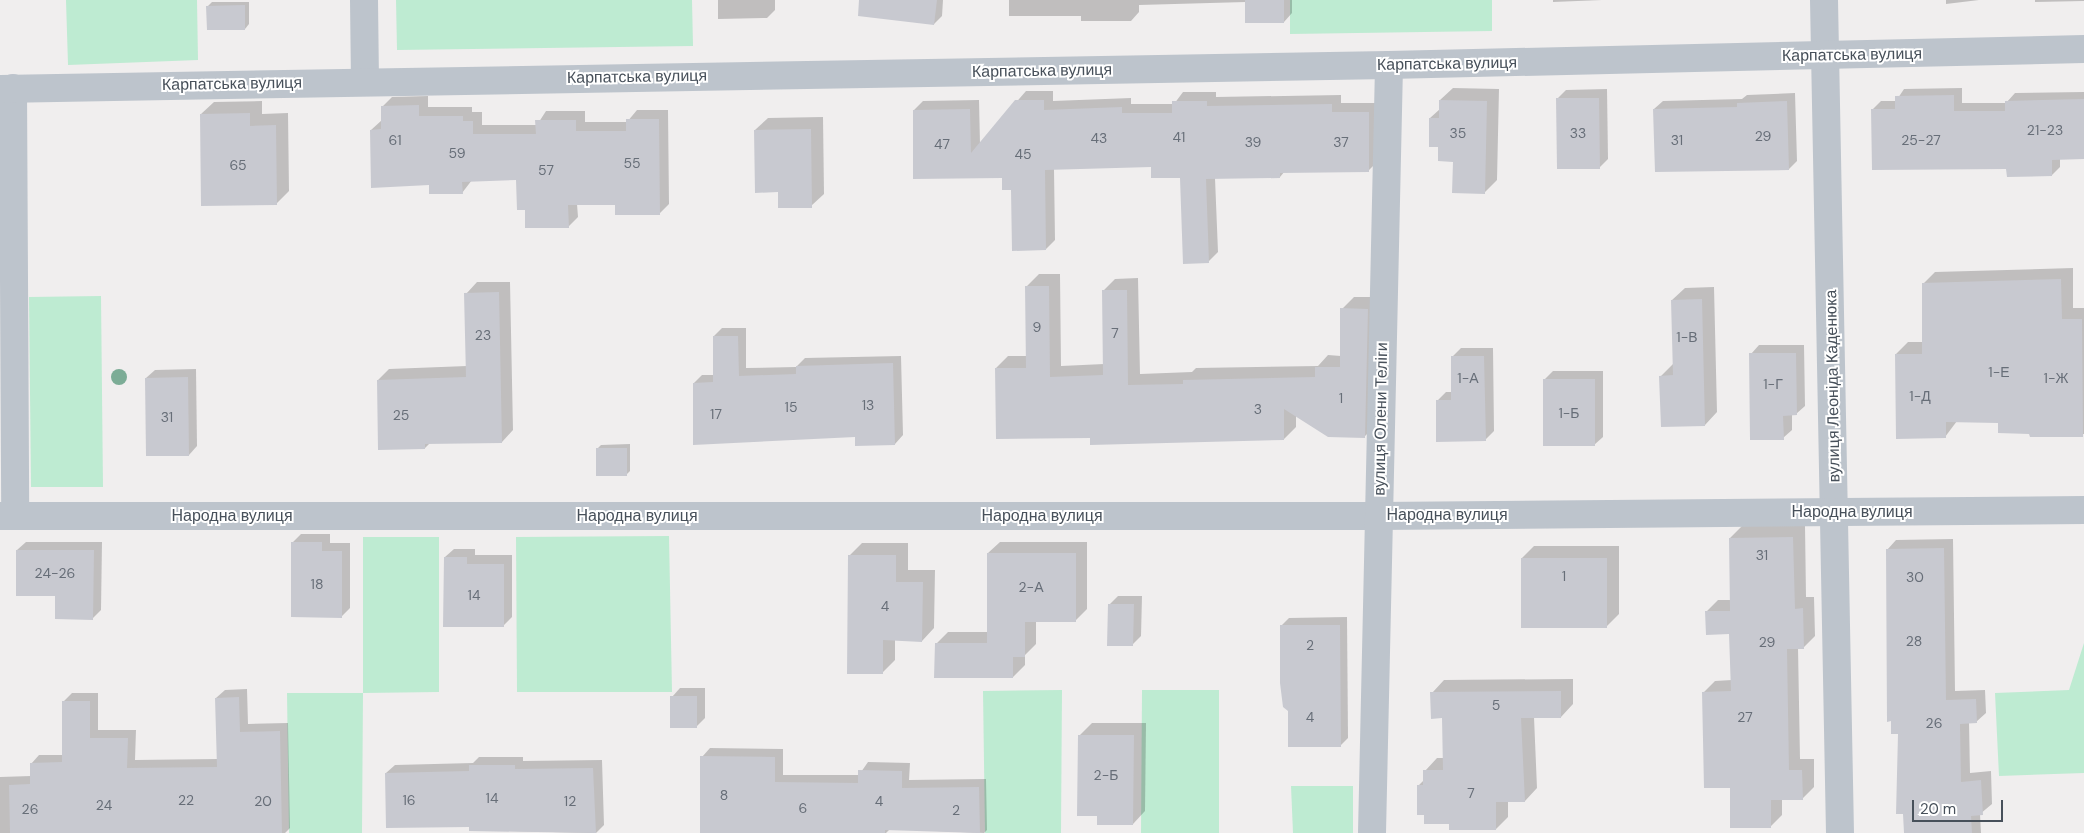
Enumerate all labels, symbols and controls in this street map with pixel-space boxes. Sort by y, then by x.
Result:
street label: Карпатська вулиця [1782,44,1922,66]
street label: Карпатська вулиця [1377,53,1517,75]
street label: Карпатська вулиця [972,60,1112,82]
street label: Карпатська вулиця [567,66,707,88]
street label: Карпатська вулиця [162,73,302,95]
house number: 21-23 [2027,122,2063,138]
house number: 35 [1450,125,1466,141]
house number: 33 [1570,125,1586,141]
house number: 29 [1755,128,1771,144]
house number: 41 [1173,129,1185,145]
house number: 43 [1091,130,1107,146]
house number: 61 [388,132,402,148]
house number: 31 [1671,132,1683,148]
house number: 25-27 [1901,132,1941,148]
house number: 39 [1245,134,1261,150]
house number: 37 [1333,134,1349,150]
house number: 47 [934,136,950,152]
house number: 59 [449,145,465,161]
house number: 45 [1014,146,1032,162]
house number: 55 [623,155,641,171]
house number: 65 [229,157,247,173]
house number: 57 [538,162,554,178]
street label: вулиця Леоніда Каденюка [1822,289,1844,483]
house number: 9 [1033,319,1041,335]
house number: 7 [1111,325,1119,341]
house number: 23 [475,327,491,343]
house number: 1-В [1676,329,1698,345]
street label: вулиця Олени Теліги [1370,342,1392,496]
house number: 1-Е [1988,364,2010,380]
house number: 1-А [1457,370,1479,386]
house number: 1-Ж [2044,370,2068,386]
house number: 1-Г [1763,376,1783,392]
house number: 1-Д [1909,388,1931,404]
house number: 1 [1339,390,1343,406]
house number: 13 [862,397,874,413]
house number: 15 [785,399,797,415]
house number: 3 [1254,401,1262,417]
house number: 1-Б [1558,405,1580,421]
house number: 17 [710,406,722,422]
house number: 25 [393,407,409,423]
house number: 31 [161,409,173,425]
street label: Народна вулиця [1791,502,1913,522]
street label: Народна вулиця [1386,505,1508,525]
street label: Народна вулиця [171,506,293,526]
street label: Народна вулиця [576,506,698,526]
street label: Народна вулиця [981,506,1103,526]
house number: 31 [1756,547,1768,563]
house number: 24-26 [35,565,75,581]
house number: 1 [1562,568,1566,584]
house number: 30 [1906,569,1924,585]
house number: 18 [311,576,323,592]
house number: 2-А [1019,579,1043,595]
house number: 14 [468,587,480,603]
house number: 4 [881,598,889,614]
house number: 28 [1906,633,1922,649]
house number: 29 [1759,634,1775,650]
house number: 2 [1306,637,1314,653]
house number: 5 [1492,697,1500,713]
house number: 4 [1306,709,1314,725]
house number: 27 [1737,709,1753,725]
house number: 26 [1926,715,1942,731]
house number: 2-Б [1094,767,1118,783]
house number: 7 [1467,785,1475,801]
house number: 8 [720,787,728,803]
house number: 14 [486,790,498,806]
scale bar [1914,790,2005,822]
house number: 22 [178,792,194,808]
house number: 16 [402,792,416,808]
house number: 20 [254,793,272,809]
house number: 12 [564,793,576,809]
house number: 4 [875,793,883,809]
house number: 24 [96,797,112,813]
text: 20 m [1920,799,1956,819]
house number: 6 [799,800,807,816]
house number: 26 [22,801,38,817]
house number: 2 [952,802,960,818]

